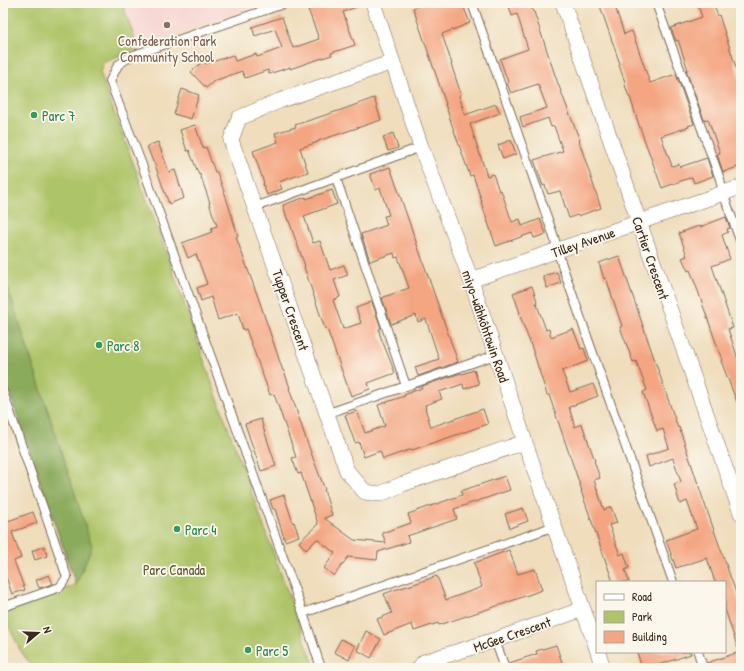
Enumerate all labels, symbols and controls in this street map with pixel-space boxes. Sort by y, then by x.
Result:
marker: Confederation Park Community School [162,20,172,30]
place label: Confederation Park Community School [118,31,217,67]
place label: Parc 7 [42,106,75,125]
marker: Parc 7 [29,110,39,120]
street label: Cartier Crescent [628,214,674,302]
street label: Tilley Avenue [549,222,618,263]
street label: Tupper Crescent [267,267,314,354]
street label: miyo-wâhkôhtowin Road [457,267,514,386]
place label: Parc 8 [107,336,139,355]
marker: Parc 8 [94,340,104,350]
place label: Parc 4 [185,520,217,539]
marker: Parc 4 [172,524,182,534]
park label: Parc Canada [143,560,206,579]
legend [596,581,726,653]
text: Road [632,588,652,605]
text: Park [632,608,652,625]
street label: McGee Crescent [471,612,554,656]
north arrow [18,613,58,653]
text: N [40,625,55,635]
text: Building [632,628,667,645]
place label: Parc 5 [256,641,288,660]
marker: Parc 5 [243,645,253,655]

